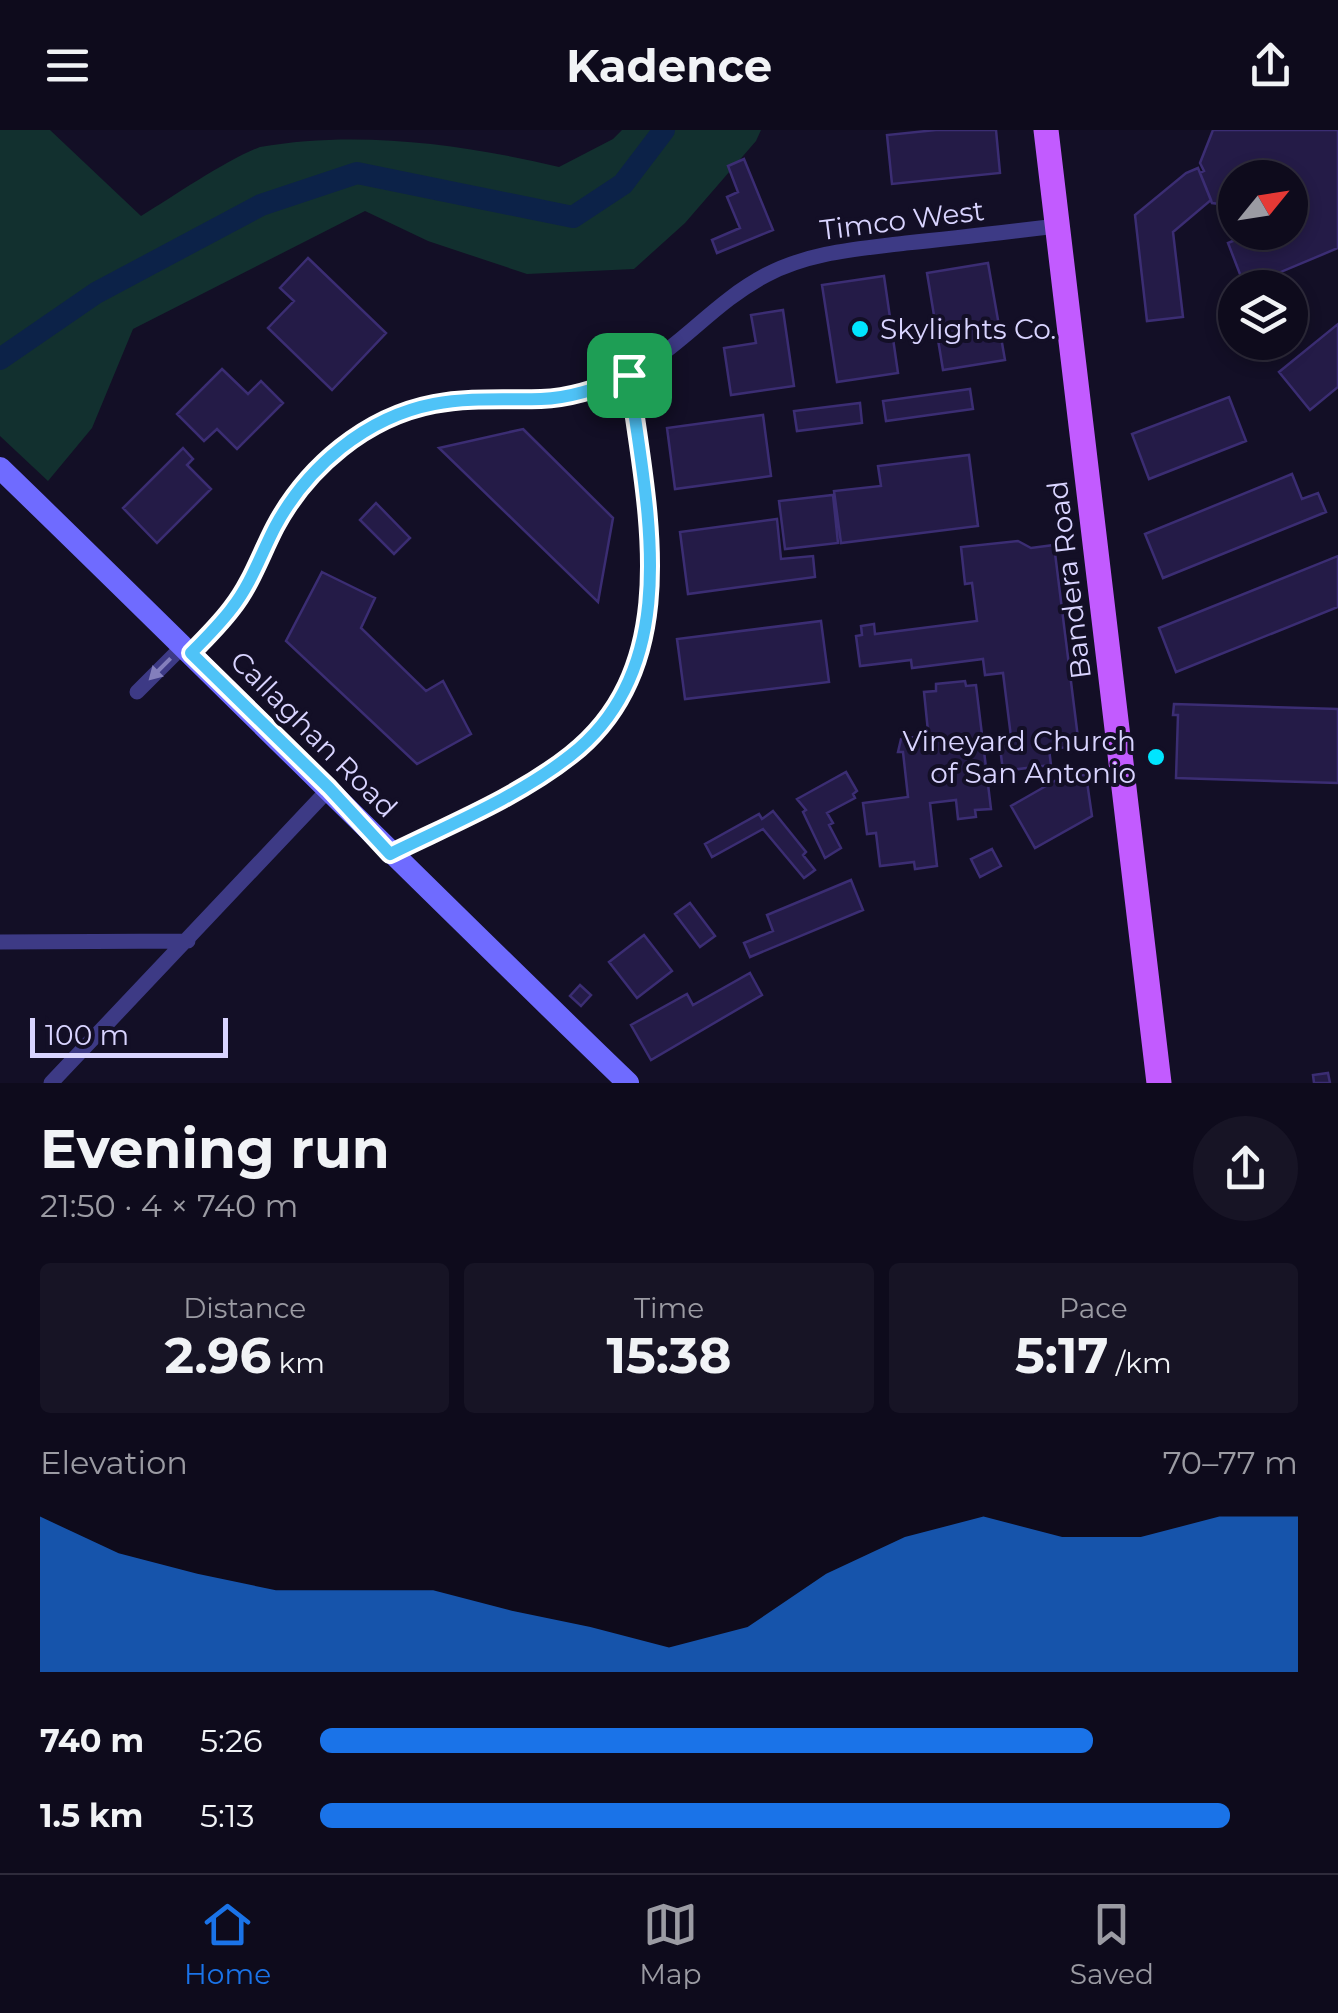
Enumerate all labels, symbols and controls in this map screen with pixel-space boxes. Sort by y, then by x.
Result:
icon: menu [40,38,95,93]
text: Kadence [566,38,772,93]
icon: share [1243,38,1298,93]
north arrow [1218,160,1308,250]
map controls [1218,160,1308,360]
street label: Timco West [818,193,986,247]
button: layers [1218,270,1308,360]
place label: Skylights Co. [880,312,1056,346]
marker: Skylights Co. [849,318,871,340]
pin [587,333,672,418]
icon: arrive [602,348,657,403]
street label: Bandera Road [1040,479,1098,681]
street label: Callaghan Road [224,644,404,824]
one-way arrow [149,657,173,680]
place label: Vineyard Church of San Antonio [902,724,1136,790]
marker: Vineyard Church of San Antonio [1145,746,1167,768]
scale bar [30,1013,228,1058]
text: 100 m [45,1018,129,1052]
text: Evening run [40,1115,390,1182]
button: share [1193,1116,1298,1221]
text: 21:50 · 4 × 740 m [40,1186,298,1225]
text: Distance [183,1291,306,1325]
text: Time [634,1291,704,1325]
text: Pace [1059,1291,1128,1325]
text: 2.96 [164,1325,271,1386]
text: 15:38 [606,1325,732,1386]
text: 5:17 [1015,1325,1109,1386]
text: km [271,1346,325,1380]
text: /km [1109,1346,1172,1380]
text: Elevation [40,1443,188,1482]
text: 70–77 m [1163,1443,1298,1482]
text: 740 m [40,1721,144,1760]
text: 5:26 [200,1721,263,1760]
text: 1.5 km [40,1796,143,1835]
text: 5:13 [200,1796,255,1835]
tab: Home [184,1897,271,1991]
tab: Map [639,1897,702,1991]
tab: Saved [1070,1897,1154,1991]

